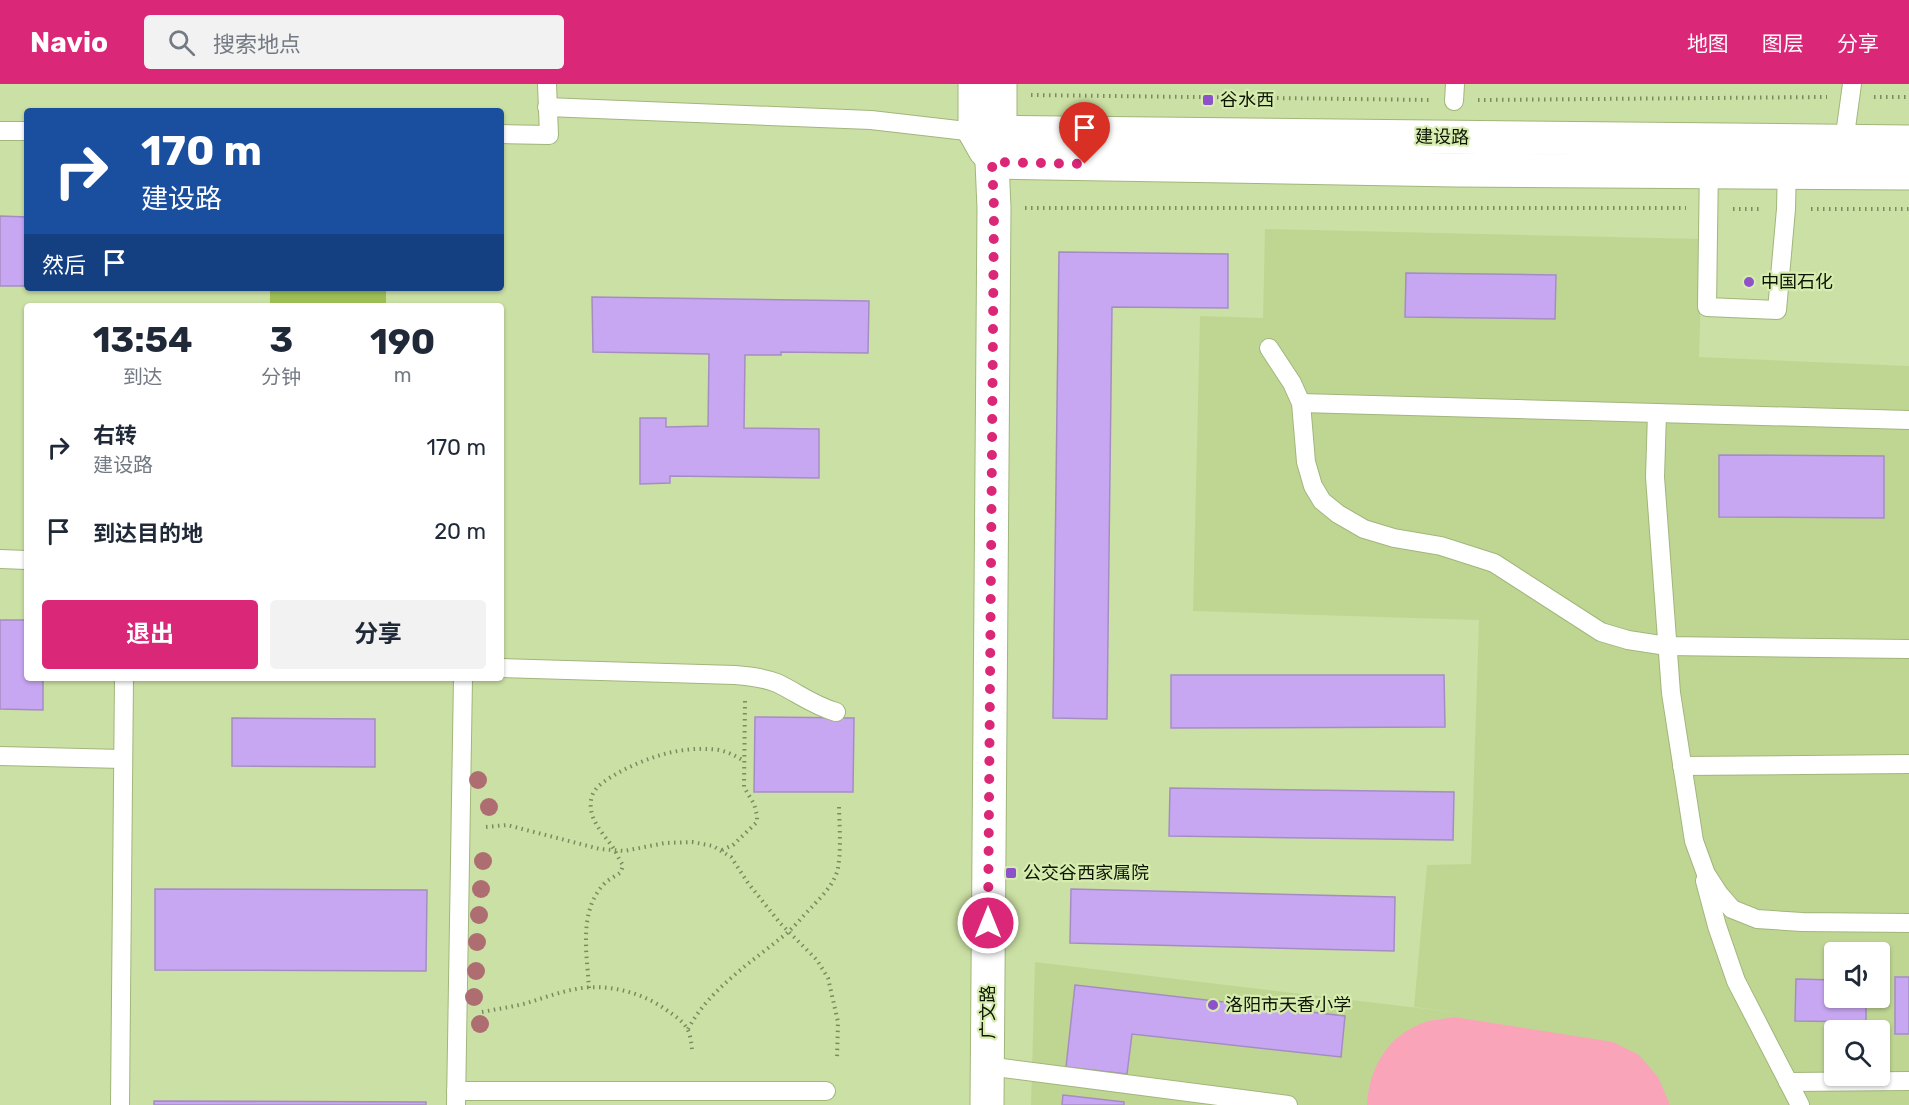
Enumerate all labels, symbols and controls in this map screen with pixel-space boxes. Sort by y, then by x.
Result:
search box [144,15,564,69]
text: Navio [30,26,108,59]
icon: search [165,26,198,59]
text: 搜索地点 [213,31,301,58]
text: 地图 [1687,31,1729,56]
text: 图层 [1762,31,1804,56]
text: 分享 [1837,31,1879,56]
place label: 谷水西 [1220,89,1274,111]
marker: 谷水西 [1201,93,1215,107]
pin [1059,102,1110,164]
icon: arrive [1068,111,1101,144]
text: 170 m [141,126,262,176]
street label: 建设路 [1415,126,1469,148]
icon: right [42,132,120,210]
text: 建设路 [141,183,222,215]
icon: arrive [98,246,131,279]
text: 然后 [42,252,86,279]
place label: 中国石化 [1761,271,1833,293]
marker: 中国石化 [1742,275,1756,289]
text: 13:54 [93,318,193,361]
text: 3 [269,318,293,361]
text: 190 [370,320,435,363]
text: m [394,363,412,387]
text: 到达 [123,365,163,389]
text: 分钟 [261,365,301,389]
text: 右转 [93,422,137,449]
icon: right [42,431,75,464]
text: 170 m [426,434,486,461]
text: 建设路 [93,453,153,477]
icon: arrive [42,515,75,548]
text: 20 m [434,518,486,545]
text: 到达目的地 [93,520,203,547]
button: 退出 [42,600,258,669]
button: 分享 [270,600,486,669]
place label: 公交谷西家属院 [1023,862,1149,884]
marker: 公交谷西家属院 [1004,866,1018,880]
position arrow [956,891,1020,955]
map controls [1824,942,1890,1086]
button: sound [1824,942,1890,1008]
street label: 广文路 [977,985,999,1039]
place label: 洛阳市天香小学 [1225,994,1351,1016]
marker: 洛阳市天香小学 [1206,998,1220,1012]
button: search [1824,1020,1890,1086]

